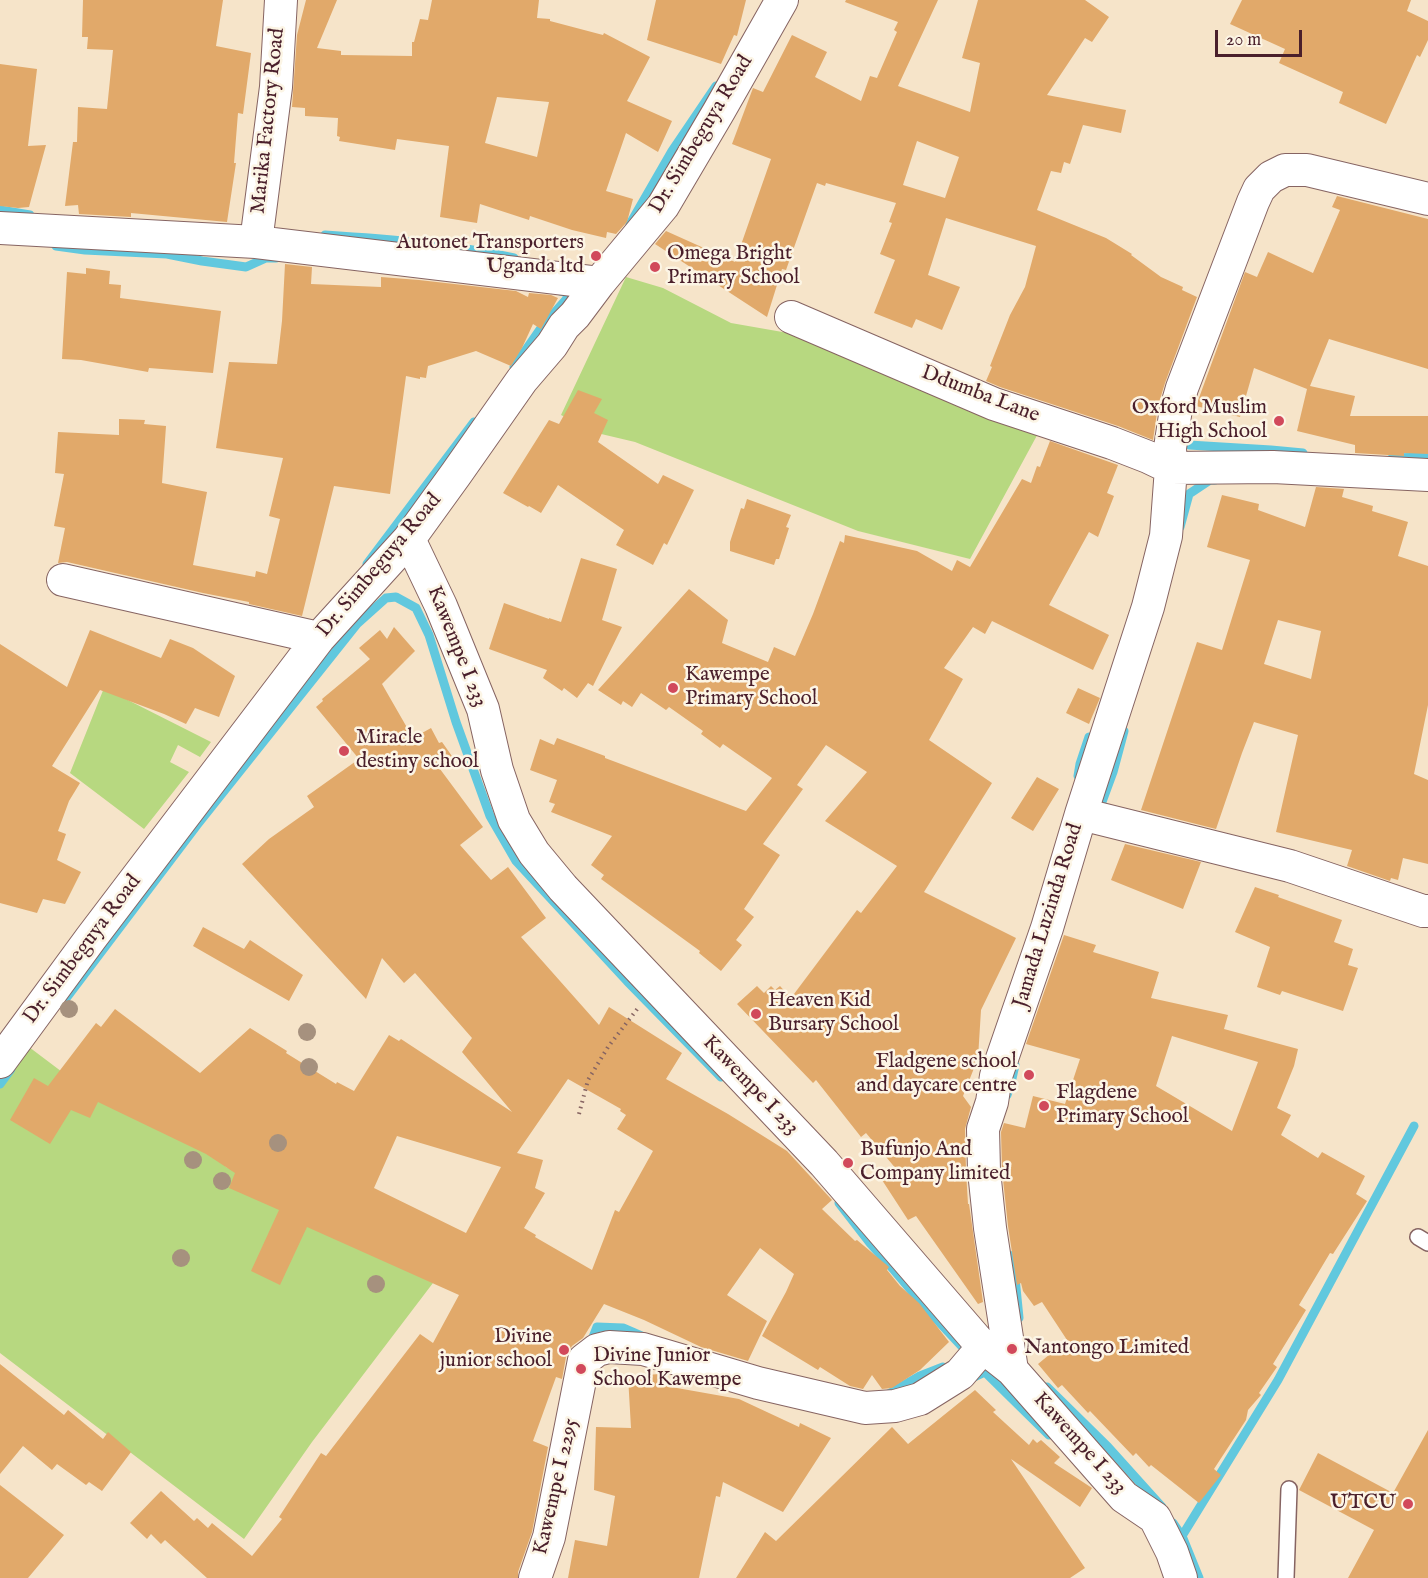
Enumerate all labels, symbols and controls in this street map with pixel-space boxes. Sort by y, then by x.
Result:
scale bar [1218,18,1305,56]
street label: Marika Factory Road [247,27,291,215]
text: 20 m [1226,29,1261,52]
street label: Dr. Simbeguya Road [645,51,759,219]
place label: Autonet Transporters Uganda ltd [397,231,584,281]
place label: Omega Bright Primary School [667,242,800,292]
marker: Autonet Transporters Uganda ltd [589,249,603,263]
marker: Omega Bright Primary School [648,260,662,274]
street label: Ddumba Lane [917,361,1043,429]
place label: Oxford Muslim High School [1132,396,1267,446]
marker: Oxford Muslim High School [1272,414,1286,428]
street label: Dr. Simbeguya Road [312,489,448,643]
street label: Kawempe I 233 [420,583,492,711]
place label: Kawempe Primary School [685,663,818,713]
marker: Kawempe Primary School [666,681,680,695]
place label: Miracle destiny school [356,726,479,776]
marker: Miracle destiny school [337,744,351,758]
street label: Jamada Luzinda Road [1009,821,1089,1011]
street label: Dr. Simbeguya Road [19,870,147,1030]
place label: Heaven Kid Bursary School [768,989,899,1039]
marker: Heaven Kid Bursary School [749,1007,763,1021]
street label: Kawempe I 233 [696,1031,804,1141]
place label: Fladgene school and daycare centre [856,1050,1017,1100]
marker: Fladgene school and daycare centre [1022,1068,1036,1082]
place label: Flagdene Primary School [1056,1081,1189,1131]
marker: Flagdene Primary School [1037,1099,1051,1113]
place label: Bufunjo And Company limited [860,1138,1010,1188]
marker: Bufunjo And Company limited [841,1156,855,1170]
place label: Divine junior school [440,1325,552,1375]
place label: Nantongo Limited [1024,1336,1189,1362]
marker: Nantongo Limited [1005,1342,1019,1356]
marker: Divine junior school [557,1343,571,1357]
place label: Divine Junior School Kawempe [593,1344,741,1394]
marker: Divine Junior School Kawempe [574,1362,588,1376]
street label: Kawempe I 233 [1027,1388,1131,1500]
street label: Kawempe I 2295 [529,1416,585,1558]
place label: UTCU [1330,1491,1396,1517]
marker: UTCU [1401,1497,1415,1511]

